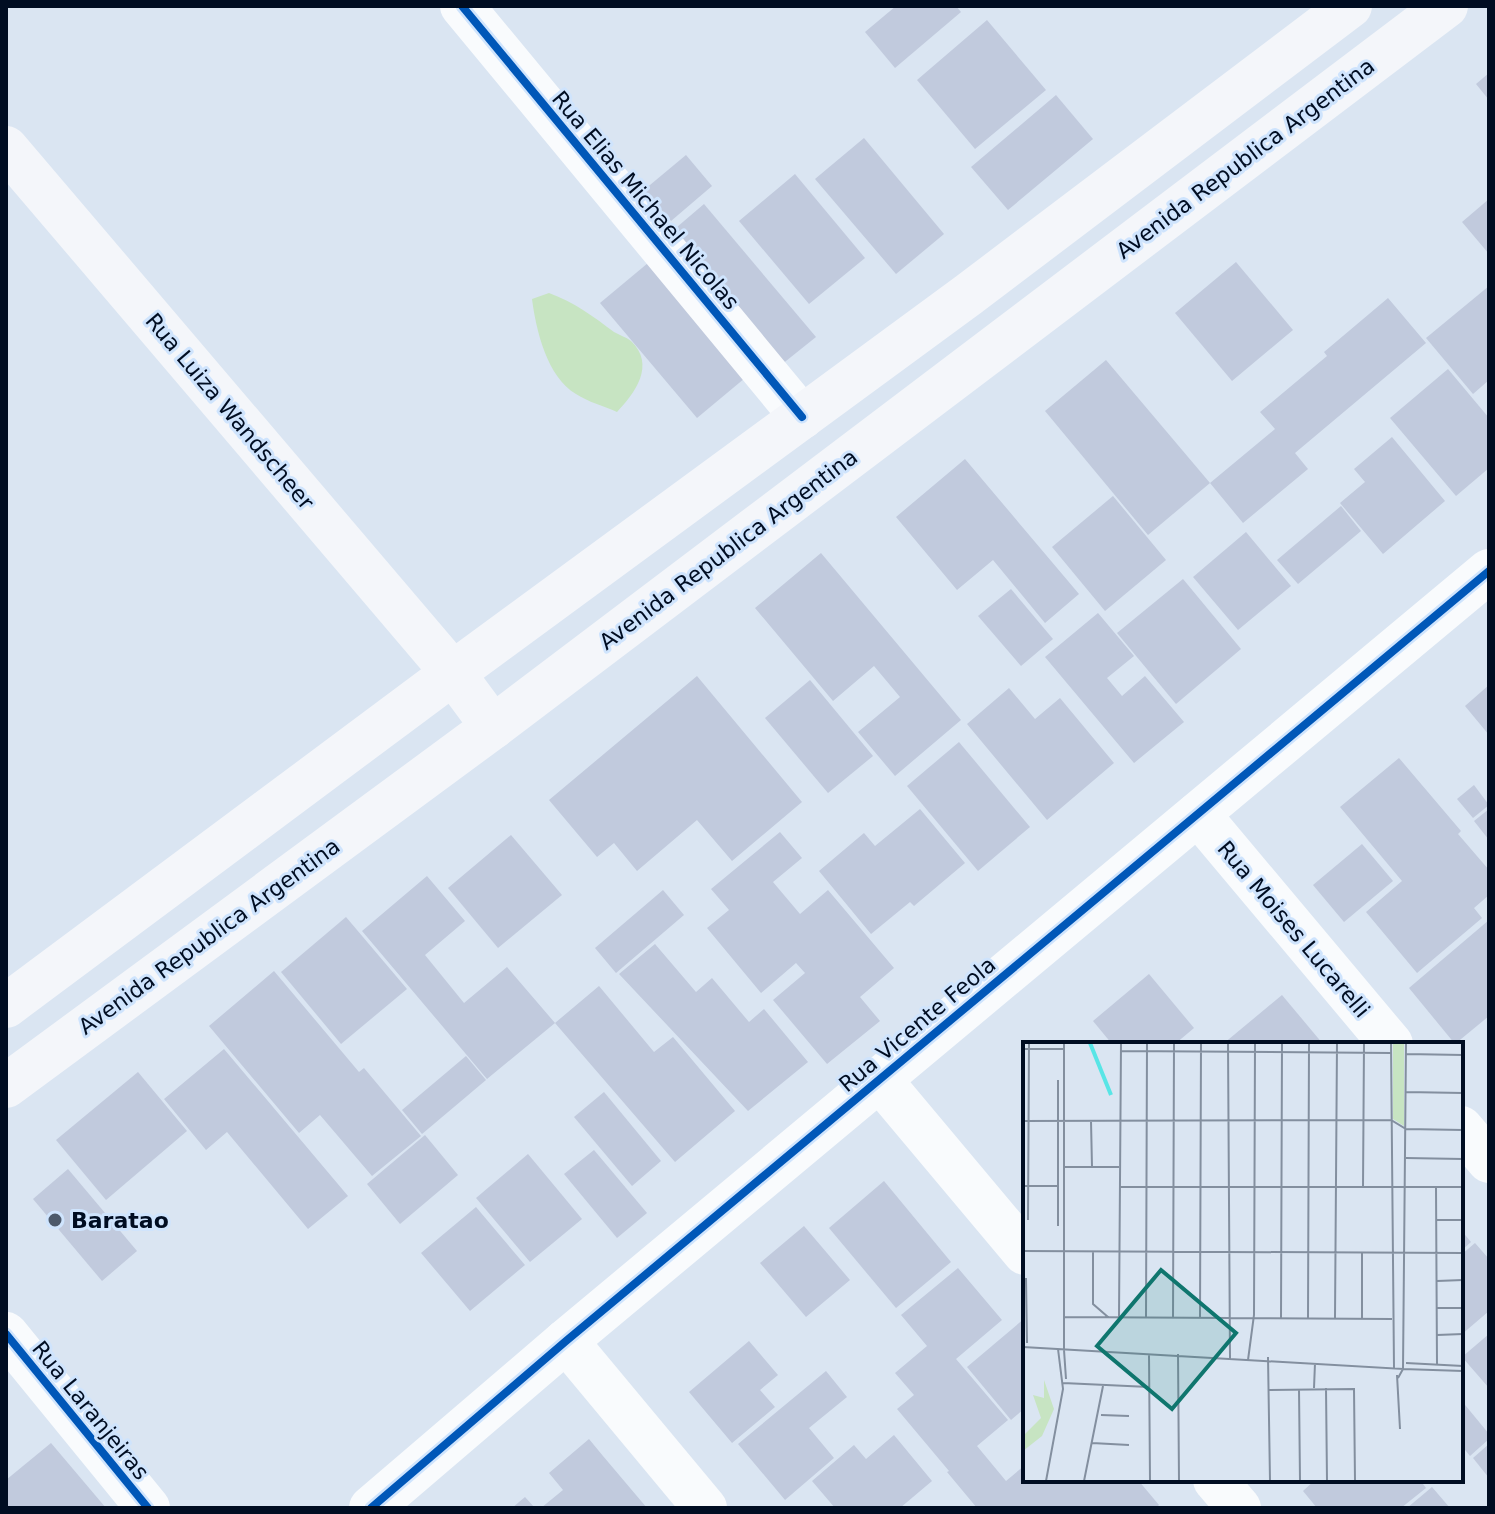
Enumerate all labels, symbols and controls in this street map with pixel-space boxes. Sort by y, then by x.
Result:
street label: Avenida Republica Argentina [1111,53,1379,264]
street label: Rua Elias Michael Nicolas [547,86,744,315]
street label: Rua Luiza Wandscheer [140,308,320,515]
street label: Avenida Republica Argentina [594,444,862,655]
street label: Avenida Republica Argentina [74,833,345,1040]
street label: Rua Moises Lucarelli [1213,836,1375,1023]
street label: Rua Vicente Feola [834,952,1000,1097]
inset map [1023,1042,1463,1482]
place label: Baratao [71,1208,169,1233]
marker: Baratao [46,1211,64,1229]
street label: Rua Laranjeiras [27,1336,154,1484]

